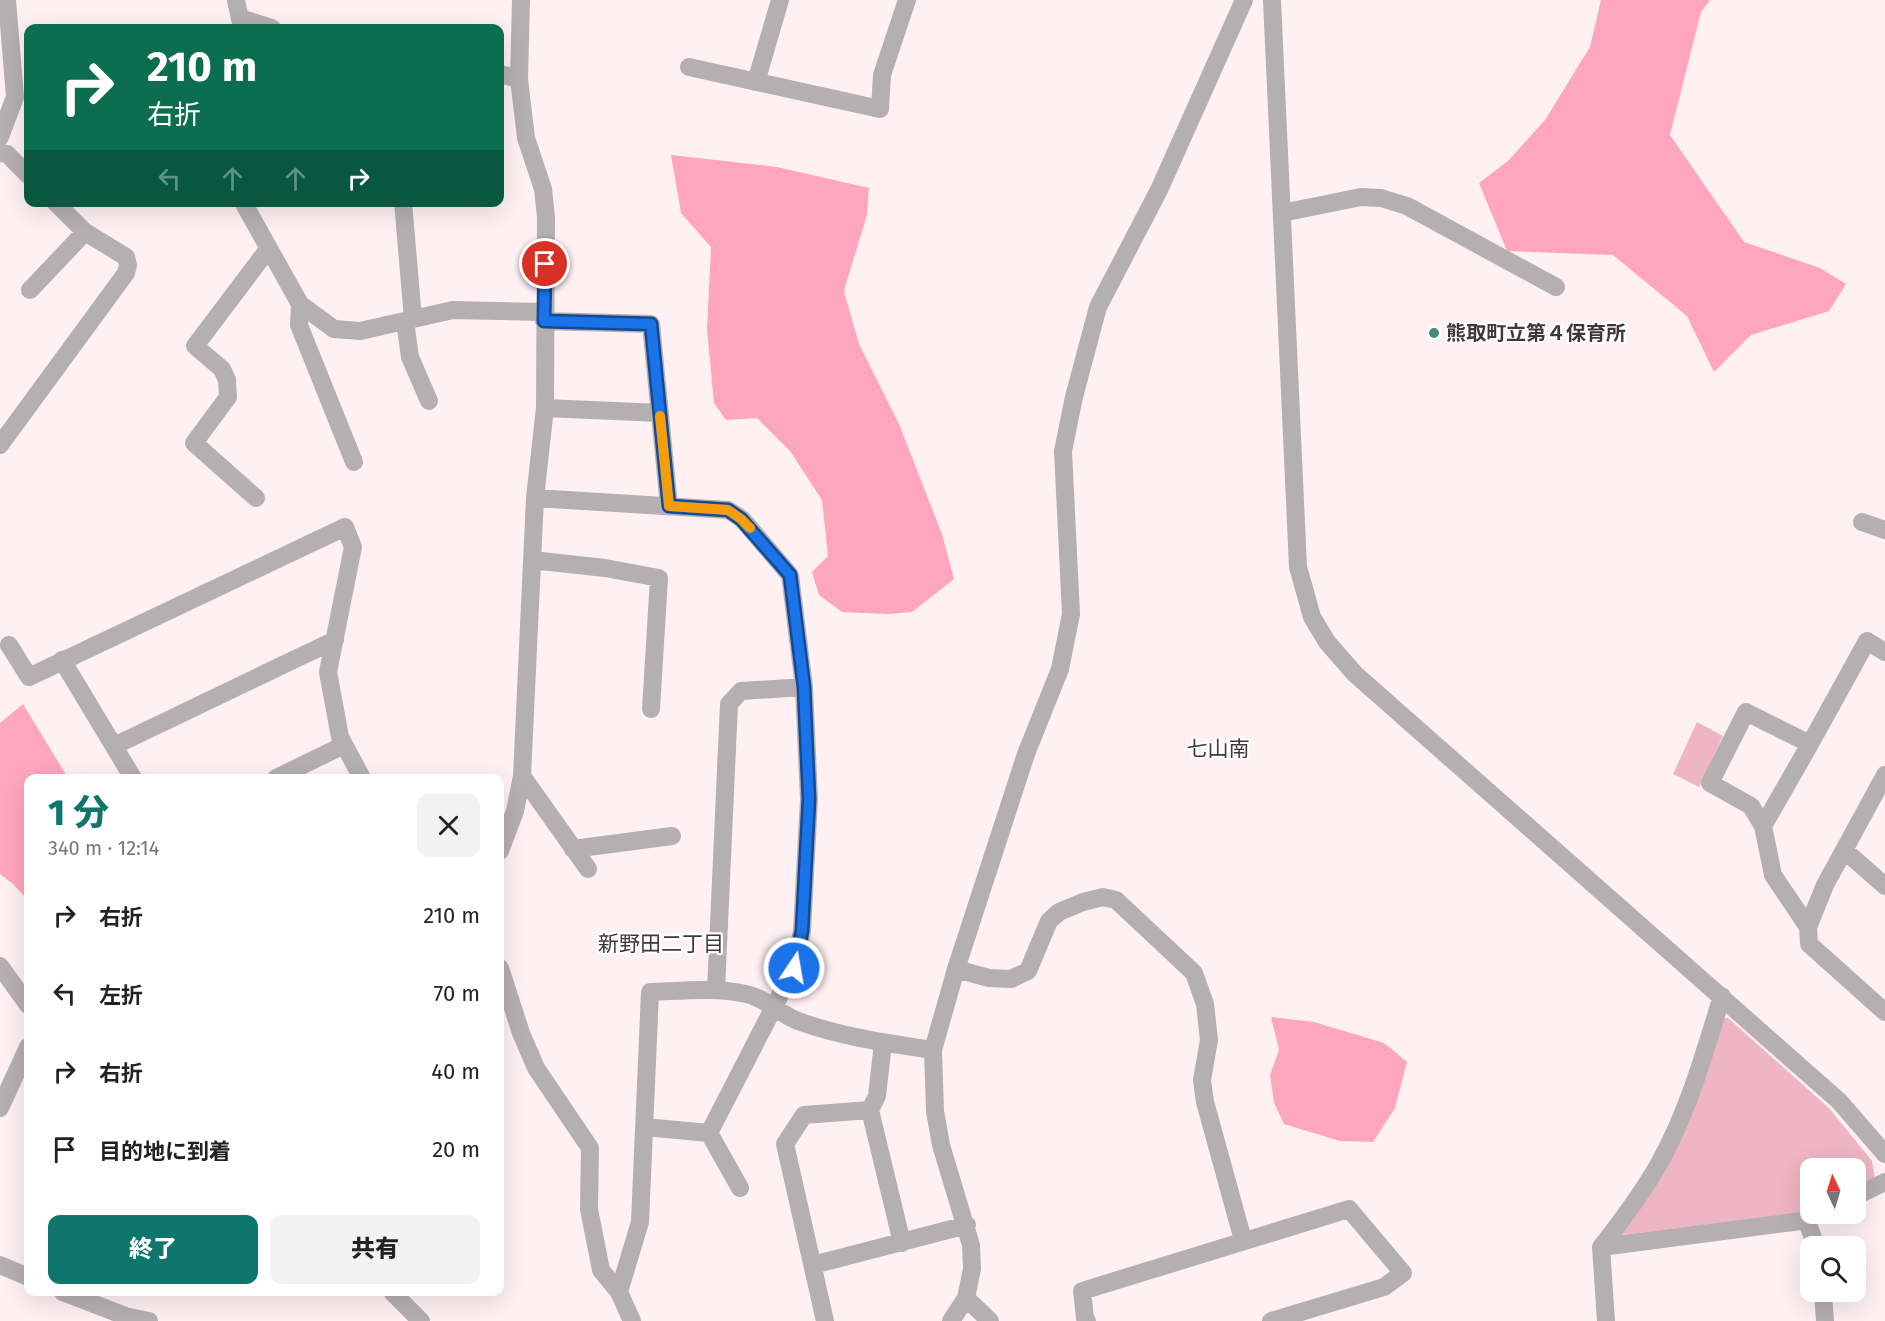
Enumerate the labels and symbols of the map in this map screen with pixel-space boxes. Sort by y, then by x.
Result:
pin [519,238,570,289]
place label: 熊取町立第４保育所 [1446,321,1626,345]
marker: 熊取町立第４保育所 [1427,326,1441,340]
district label: 七山南 [1187,736,1250,762]
district label: 新野田二丁目 [598,931,724,957]
position arrow [762,936,826,1000]
north arrow [1800,1158,1866,1224]

